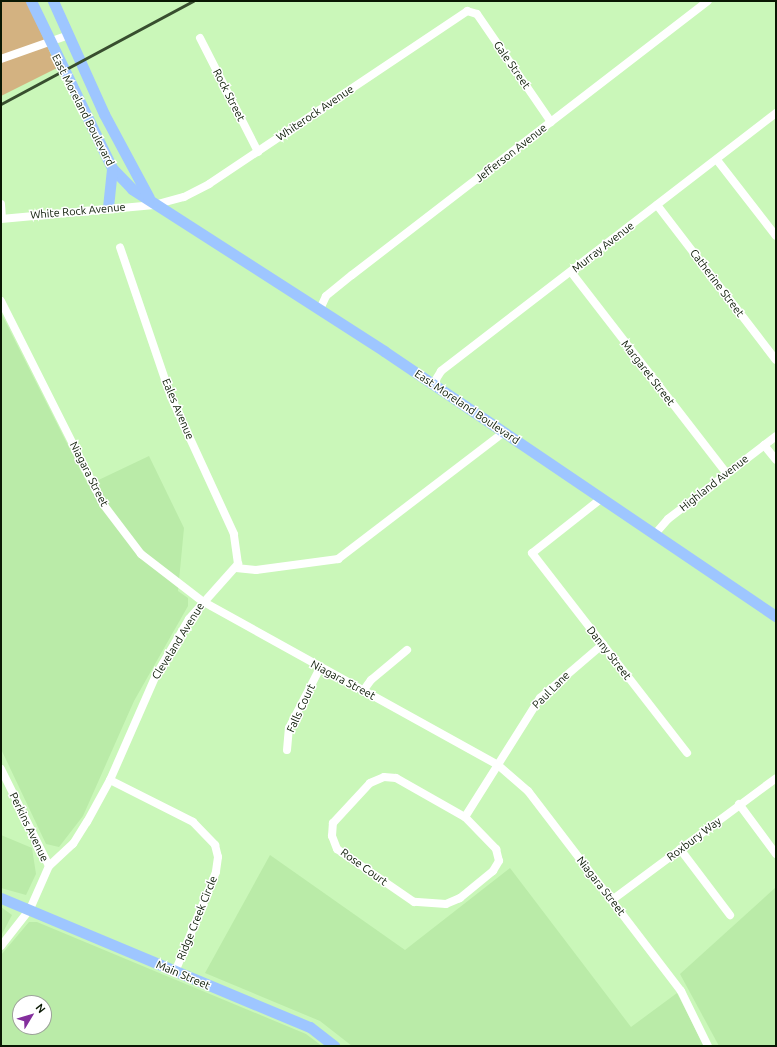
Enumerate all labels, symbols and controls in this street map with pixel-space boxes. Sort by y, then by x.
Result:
street label: Gale Street [491,39,533,91]
street label: East Moreland Boulevard [49,52,117,168]
street label: Rock Street [210,67,248,123]
street label: Whiterock Avenue [274,82,356,144]
street label: Jefferson Avenue [473,121,549,185]
street label: White Rock Avenue [30,200,126,222]
street label: Murray Avenue [570,219,636,275]
street label: Catherine Street [687,246,747,320]
street label: Margaret Street [618,338,678,408]
street label: East Moreland Boulevard [412,367,522,447]
street label: Eales Avenue [159,376,197,442]
street label: Niagara Street [67,439,111,509]
street label: Highland Avenue [677,452,751,514]
street label: Cleveland Avenue [149,600,207,682]
street label: Danny Street [584,624,634,682]
street label: Niagara Street [308,657,378,703]
street label: Paul Lane [530,669,572,711]
street label: Falls Court [284,682,318,734]
street label: Perkins Avenue [7,790,51,864]
street label: Roxbury Way [664,814,724,864]
street label: Rose Court [338,846,390,888]
street label: Niagara Street [574,854,628,918]
street label: Ridge Creek Circle [174,874,220,962]
street label: Main Street [154,958,212,992]
north arrow [12,995,52,1035]
text: N [33,1001,48,1015]

